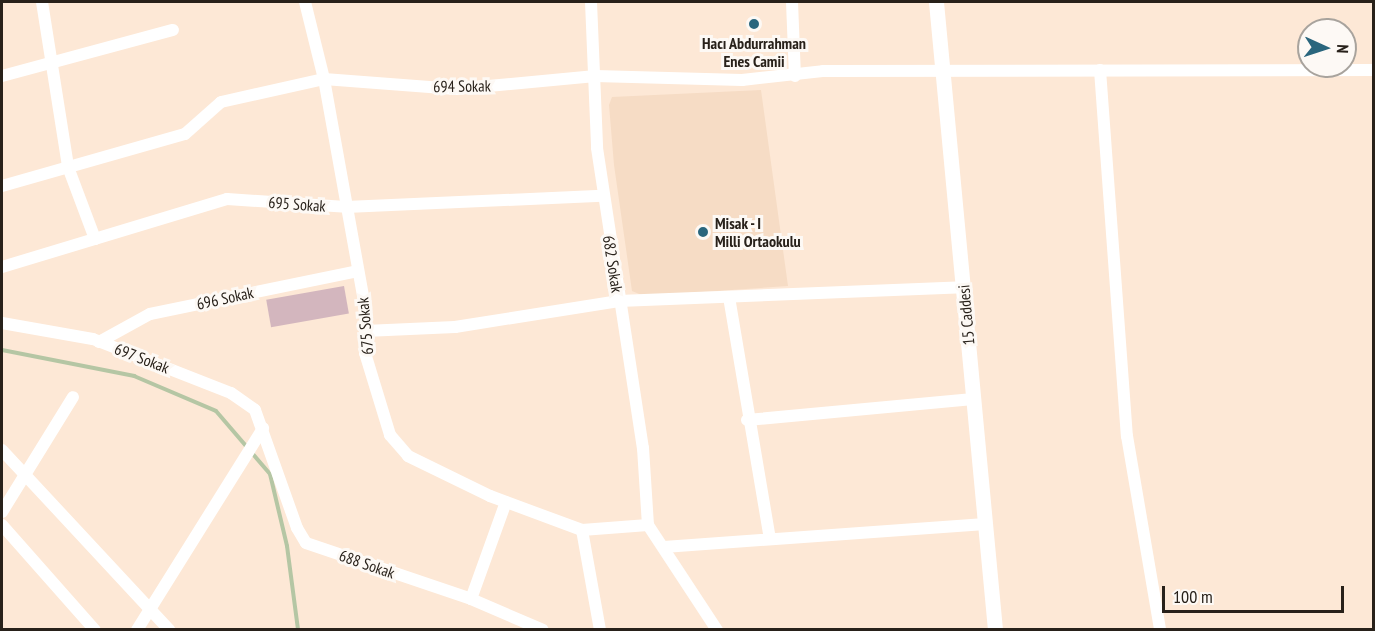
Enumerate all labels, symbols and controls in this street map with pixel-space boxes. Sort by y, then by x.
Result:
marker: Hacı Abdurrahman Enes Camii [747,17,761,31]
north arrow [1297,18,1357,78]
place label: Hacı Abdurrahman Enes Camii [702,33,806,71]
text: N [1333,44,1353,54]
street label: 694 Sokak [433,76,491,96]
street label: 695 Sokak [268,192,326,216]
place label: Misak - I Milli Ortaokulu [715,213,801,251]
marker: Misak - I Milli Ortaokulu [696,225,710,239]
street label: 682 Sokak [599,234,627,294]
street label: 696 Sokak [195,283,255,313]
street label: 15 Caddesi [954,284,978,346]
street label: 675 Sokak [353,296,377,356]
street label: 697 Sokak [112,339,172,377]
street label: 688 Sokak [337,546,397,582]
scale bar [1165,574,1346,612]
text: 100 m [1173,585,1213,608]

